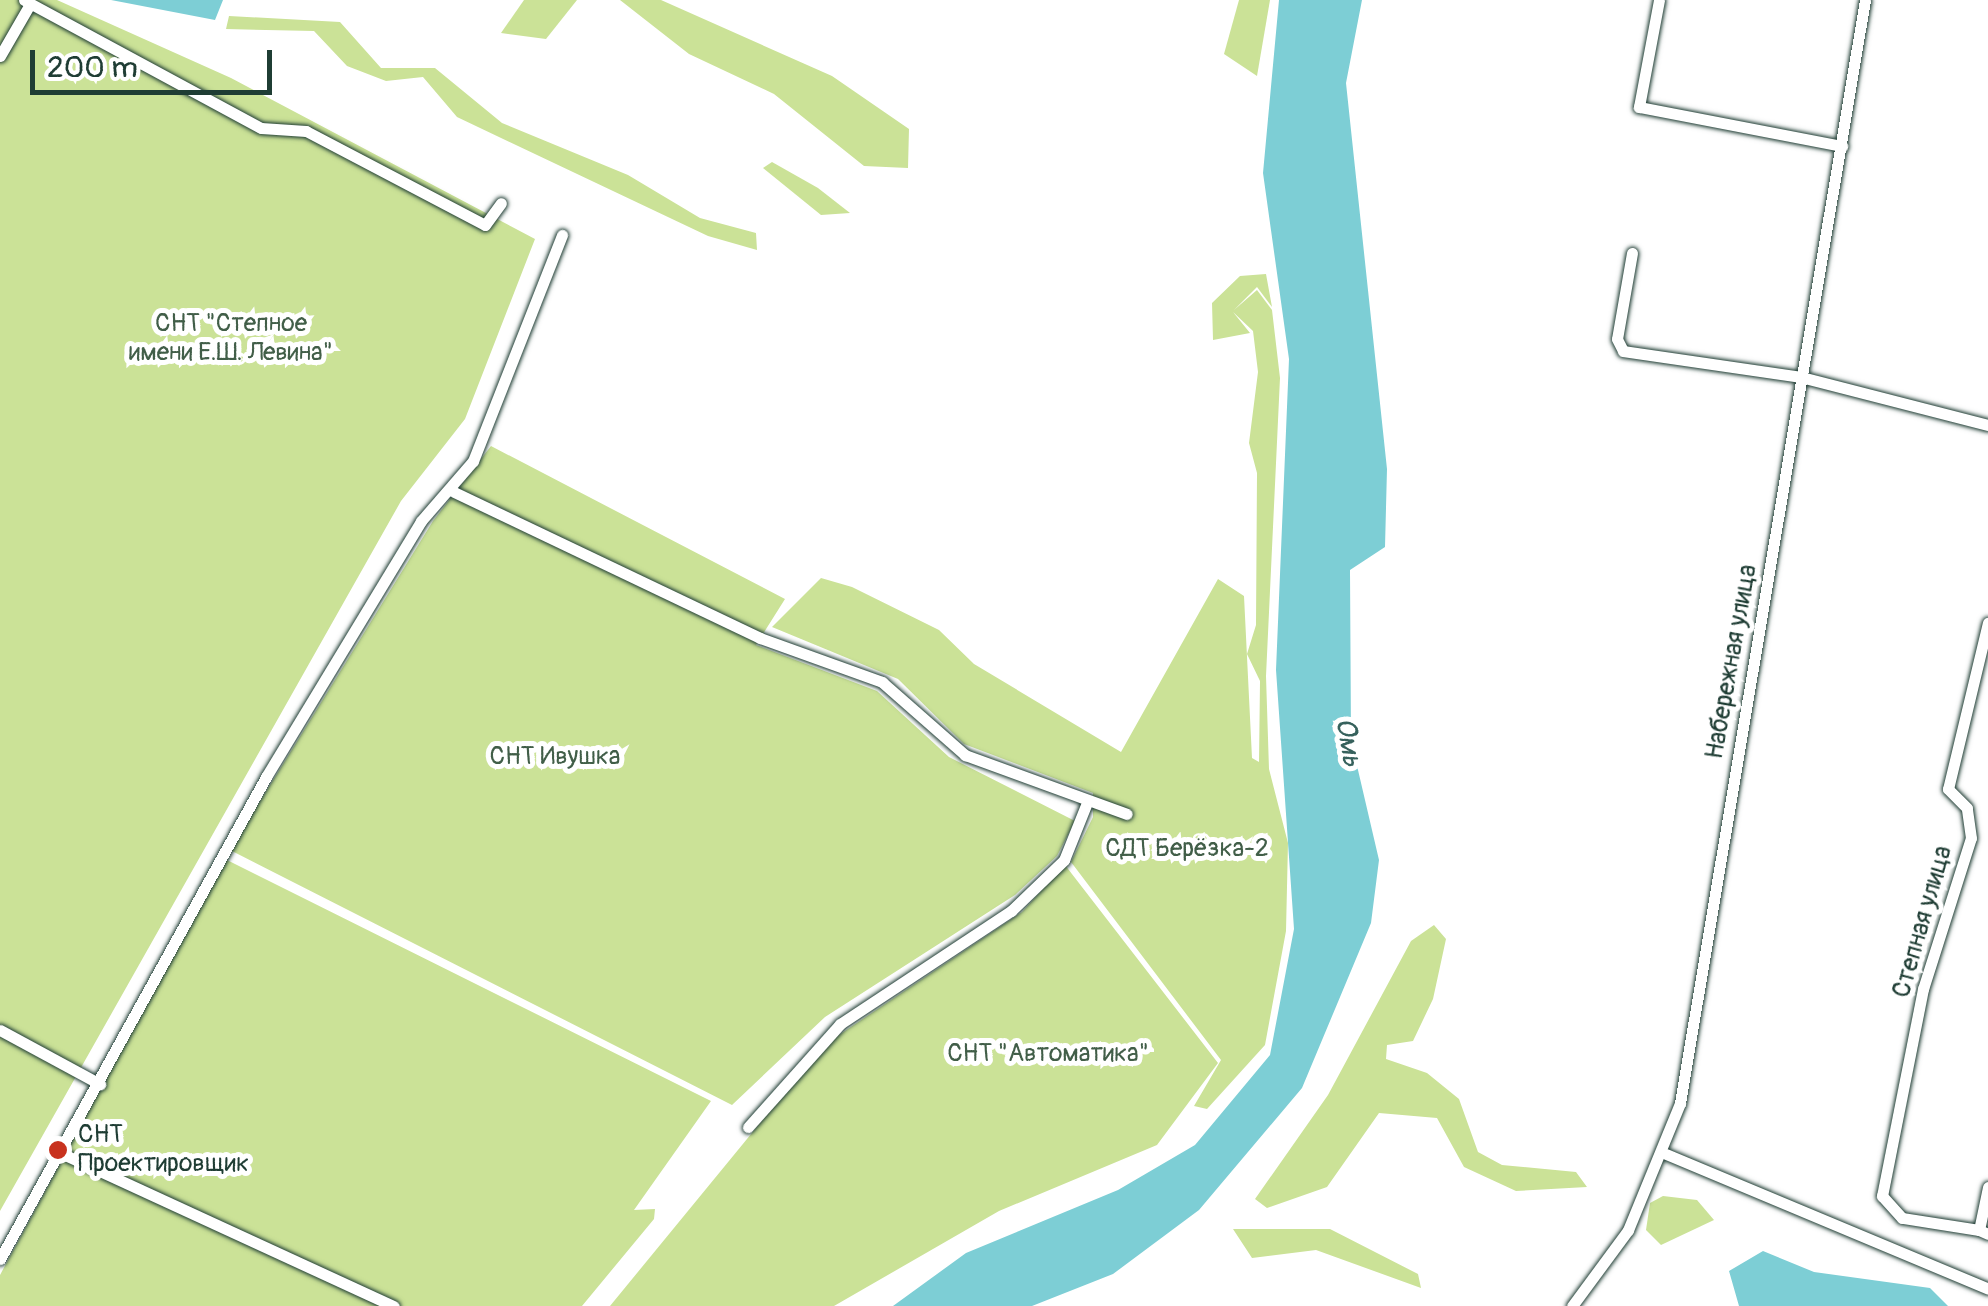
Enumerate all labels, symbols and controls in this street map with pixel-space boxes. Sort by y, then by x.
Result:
scale bar [35,30,278,92]
text: 200 m [47,49,138,86]
park label: СНТ "Степное имени Е.Ш. Левина" [129,310,333,369]
street label: Набережная улица [1700,562,1764,762]
water label: Омь [1327,715,1369,769]
park label: СНТ Ивушка [490,742,620,772]
park label: СДТ Берёзка-2 [1105,834,1269,864]
street label: Степная улица [1887,843,1959,1001]
park label: СНТ "Автоматика" [947,1039,1149,1069]
place label: СНТ Проектировщик [78,1121,249,1180]
marker: СНТ Проектировщик [47,1139,69,1161]

